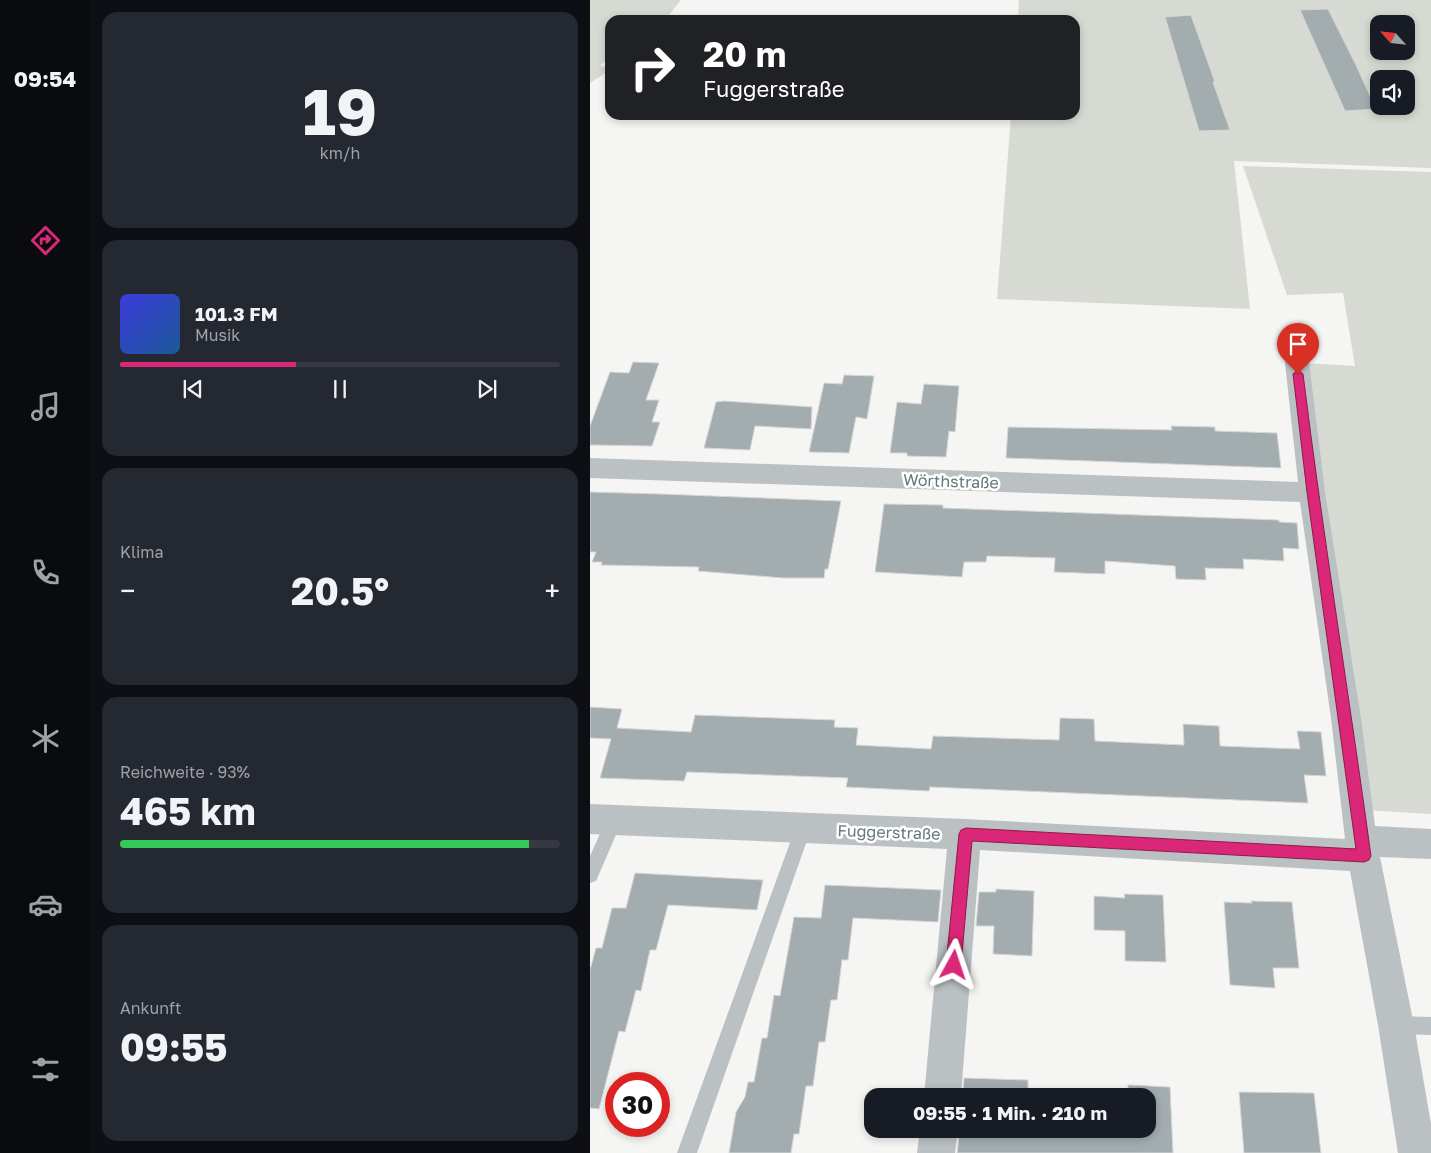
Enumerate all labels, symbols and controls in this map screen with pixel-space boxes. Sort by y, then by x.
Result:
north arrow [1370,15,1415,60]
map controls [1370,15,1415,115]
text: 20 m [703,33,786,75]
icon: right [620,35,685,100]
text: 09:54 [14,65,76,92]
button: sound [1370,70,1415,115]
text: 19 [303,71,377,149]
text: Fuggerstraße [703,75,845,102]
text: km/h [320,143,360,163]
icon: directions [28,223,63,258]
text: 101.3 FM [195,302,278,325]
pin [1277,323,1319,374]
text: Musik [195,325,240,345]
icon: arrive [1284,330,1312,358]
icon: previous [179,375,207,403]
icon: pause [326,375,354,403]
icon: next [473,375,501,403]
icon: music [28,389,63,424]
street label: Wörthstraße [903,469,999,493]
text: Klima [120,542,164,562]
icon: phone [28,555,63,590]
text: 20.5° [291,568,389,613]
text: − [120,574,135,607]
text: + [545,574,560,607]
icon: climate [28,721,63,756]
text: Reichweite · 93% [120,762,250,782]
text: 465 km [120,788,256,833]
street label: Fuggerstraße [837,820,941,844]
icon: car [28,887,63,922]
position arrow [927,938,979,990]
text: Ankunft [120,998,182,1018]
text: 09:55 [120,1024,227,1069]
icon: filters [28,1052,63,1087]
speed limit sign: 30 [605,1072,670,1137]
text: 09:55 · 1 Min. · 210 m [913,1101,1107,1124]

